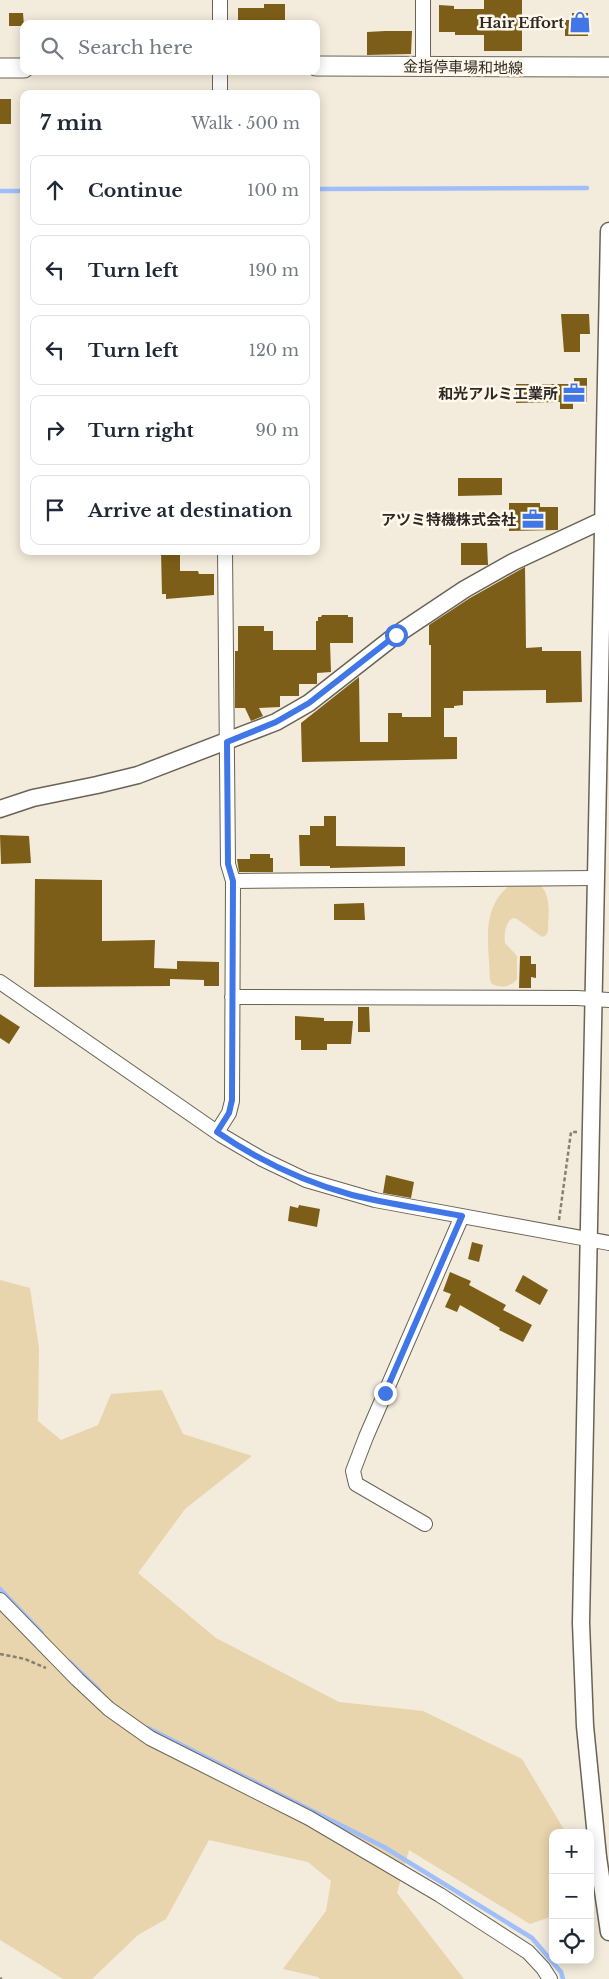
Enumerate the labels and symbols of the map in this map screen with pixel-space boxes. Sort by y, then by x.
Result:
shop icon: Hair Effort [567,9,593,35]
place label: Hair Effort [479,13,564,32]
street label: 金指停車場和地線 [403,56,523,78]
office icon: 和光アルミ工業所 [561,380,587,406]
place label: 和光アルミ工業所 [438,384,558,403]
office icon: アツミ特機株式会社 [520,506,546,532]
place label: アツミ特機株式会社 [381,510,516,529]
route start [385,624,408,647]
route end [374,1382,397,1405]

